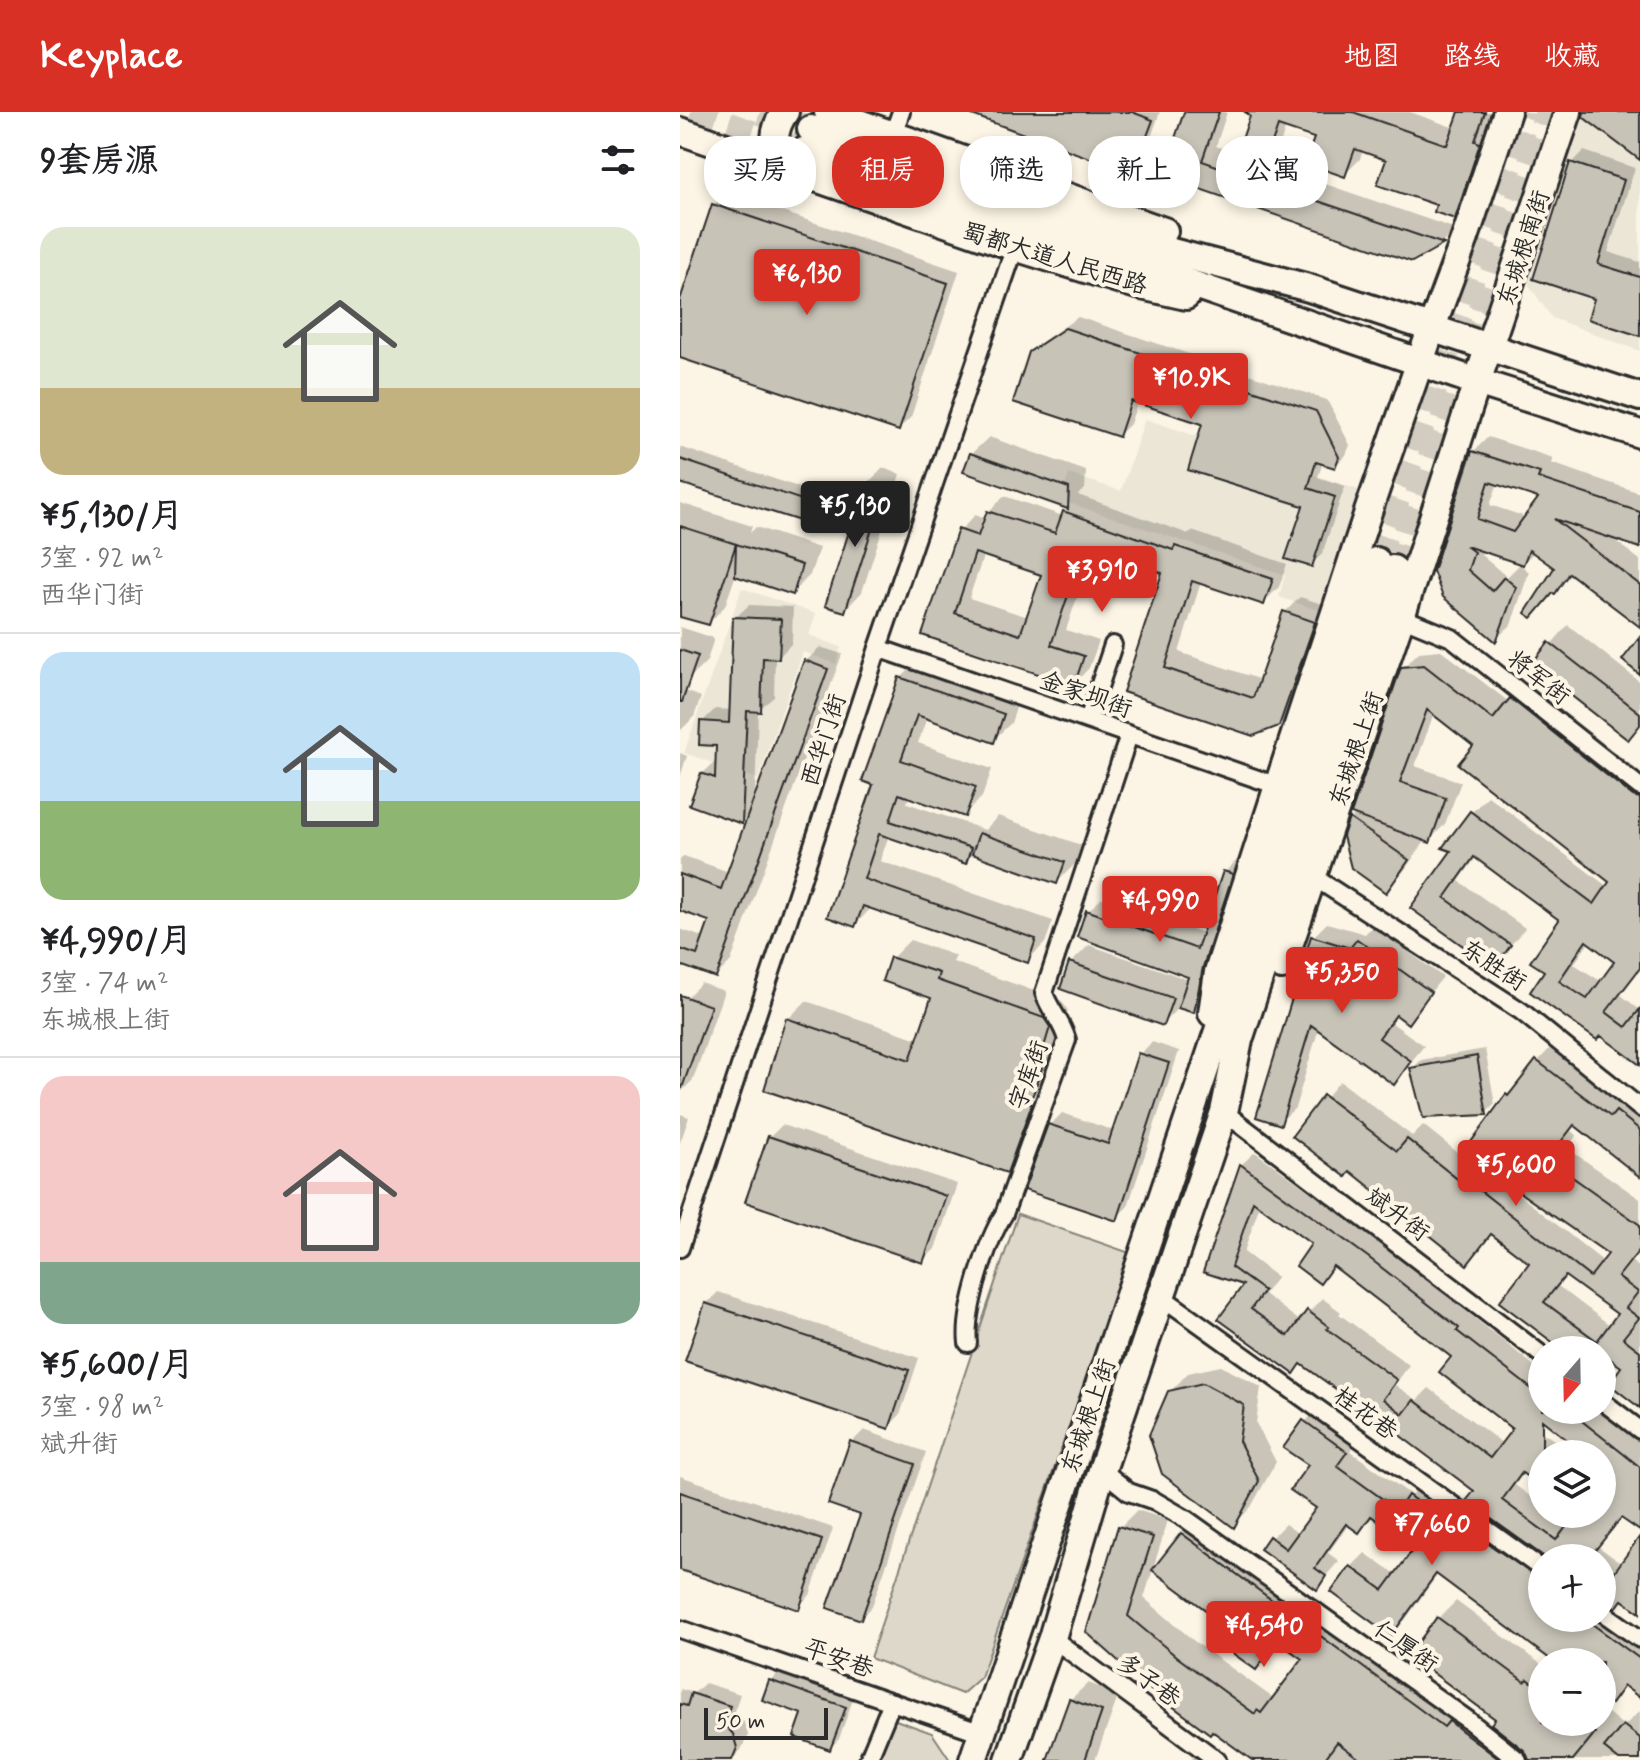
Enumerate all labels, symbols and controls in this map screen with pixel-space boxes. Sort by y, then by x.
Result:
text: Keyplace [40,32,183,81]
text: 地图 [1344,39,1400,76]
text: 路线 [1444,39,1500,76]
text: 收藏 [1544,39,1600,76]
chip: 买房 [704,136,816,208]
chip: 租房 [832,136,944,208]
chip: 筛选 [960,136,1072,208]
chip: 新上 [1088,136,1200,208]
chip: 公寓 [1216,136,1328,208]
icon: filters [596,138,640,182]
text: 9套房源 [40,139,159,184]
street label: 东城根南街 [1491,187,1558,310]
street label: 蜀都大道人民西路 [958,217,1151,302]
pin: ¥6,130 [742,249,872,317]
text: ¥6,130 [772,258,842,292]
icon: home [268,279,412,423]
pin: ¥10.9K [1126,353,1256,421]
text: ¥10.9K [1152,362,1230,396]
pin: ¥5,130 [790,481,920,549]
text: ¥5,130 [819,490,891,524]
text: ¥5,130/月 [40,494,184,539]
text: 3室 · 92 m² [40,542,163,576]
pin: ¥3,910 [1037,546,1167,614]
text: ¥3,910 [1066,555,1138,589]
text: 西华门街 [40,579,144,613]
street label: 将军街 [1500,644,1576,713]
street label: 金家坝街 [1035,665,1136,726]
street label: 东城根上街 [1323,688,1392,811]
street label: 西华门街 [795,690,854,791]
icon: home [268,704,412,848]
pin: ¥4,990 [1095,876,1225,944]
text: ¥4,990 [1120,885,1200,919]
text: ¥4,990/月 [40,919,193,964]
street label: 东胜街 [1455,934,1532,999]
pin: ¥5,350 [1277,947,1407,1015]
text: ¥5,350 [1304,956,1380,990]
text: 3室 · 74 m² [40,967,169,1001]
text: 东城根上街 [40,1004,170,1038]
street label: 字库街 [1003,1036,1056,1115]
icon: home [268,1128,412,1272]
pin: ¥5,600 [1451,1140,1581,1208]
text: ¥5,600 [1476,1149,1556,1183]
street label: 斌升街 [1359,1181,1435,1249]
north arrow [1528,1336,1616,1424]
map controls [1528,1336,1616,1736]
text: ¥5,600/月 [40,1343,194,1388]
street label: 东城根上街 [1055,1355,1124,1478]
street label: 桂花巷 [1327,1381,1403,1448]
text: 3室 · 98 m² [40,1391,164,1425]
text: 斌升街 [40,1428,118,1462]
button: layers [1528,1440,1616,1528]
pin: ¥7,660 [1367,1499,1497,1567]
text: ¥7,660 [1393,1508,1471,1542]
button: + [1528,1544,1616,1632]
pin: ¥4,540 [1199,1601,1329,1669]
text: ¥4,540 [1224,1610,1304,1644]
street label: 仁厚街 [1367,1614,1444,1681]
street label: 平安巷 [799,1633,878,1686]
street label: 多子巷 [1110,1648,1186,1715]
button: − [1528,1648,1616,1736]
scale bar [704,1704,828,1740]
text: 50 m [716,1708,765,1736]

